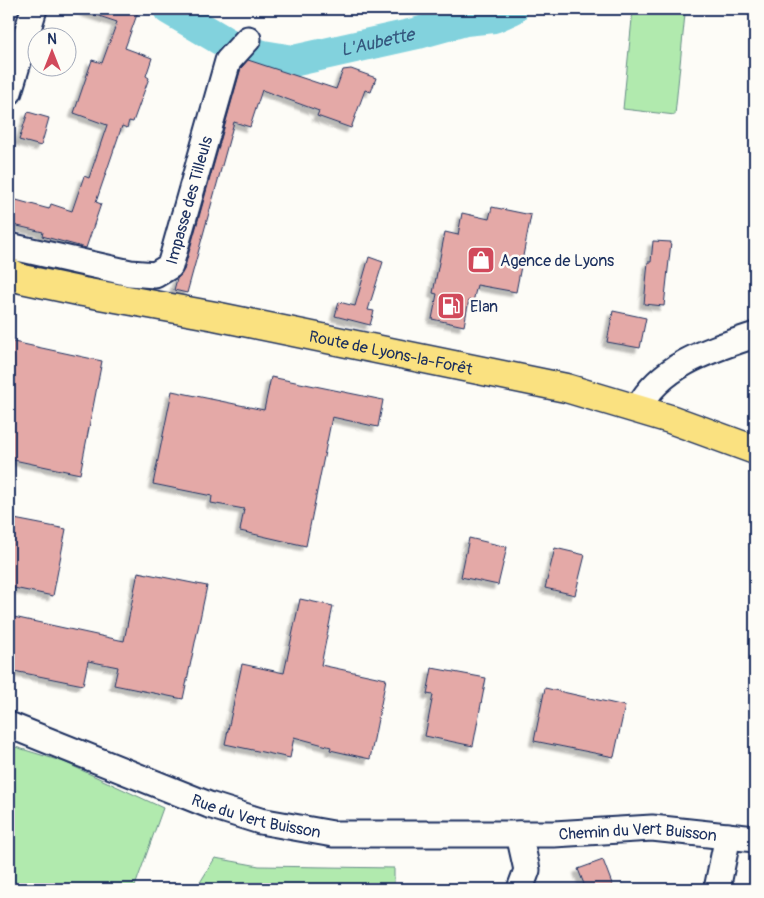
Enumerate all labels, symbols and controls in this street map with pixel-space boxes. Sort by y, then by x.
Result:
water label: L'Aubette [338,23,419,62]
north arrow [28,28,78,78]
text: N [47,31,57,48]
street label: Impasse des Tilleuls [162,134,217,267]
shop icon: Agence de Lyons [466,245,496,275]
place label: Agence de Lyons [500,251,614,271]
fuel station icon: Elan [436,291,466,321]
place label: Elan [470,297,498,317]
street label: Route de Lyons-la-Forêt [307,327,475,380]
street label: Rue du Vert Buisson [188,790,322,843]
street label: Chemin du Vert Buisson [558,819,718,846]

